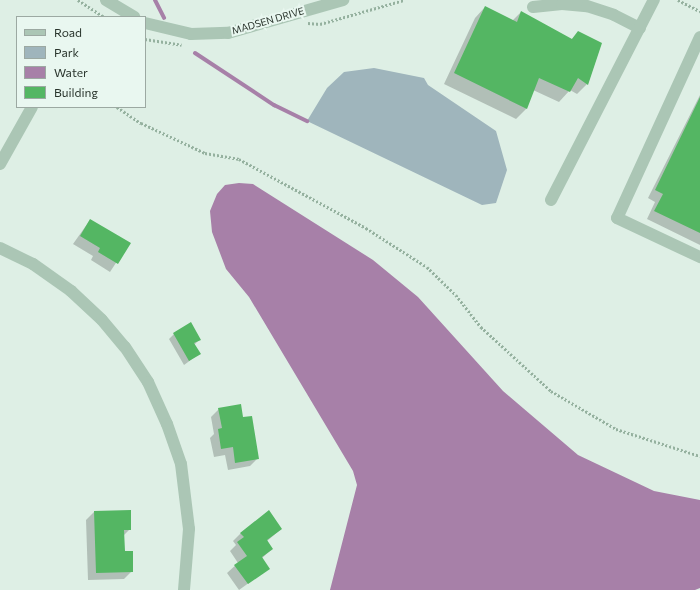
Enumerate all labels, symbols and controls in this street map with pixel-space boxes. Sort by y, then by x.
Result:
street label: MADSEN DRIVE [230,5,306,37]
legend [16,16,146,108]
text: Road [54,25,82,39]
text: Park [54,45,79,59]
text: Water [54,65,88,79]
text: Building [54,85,98,99]

